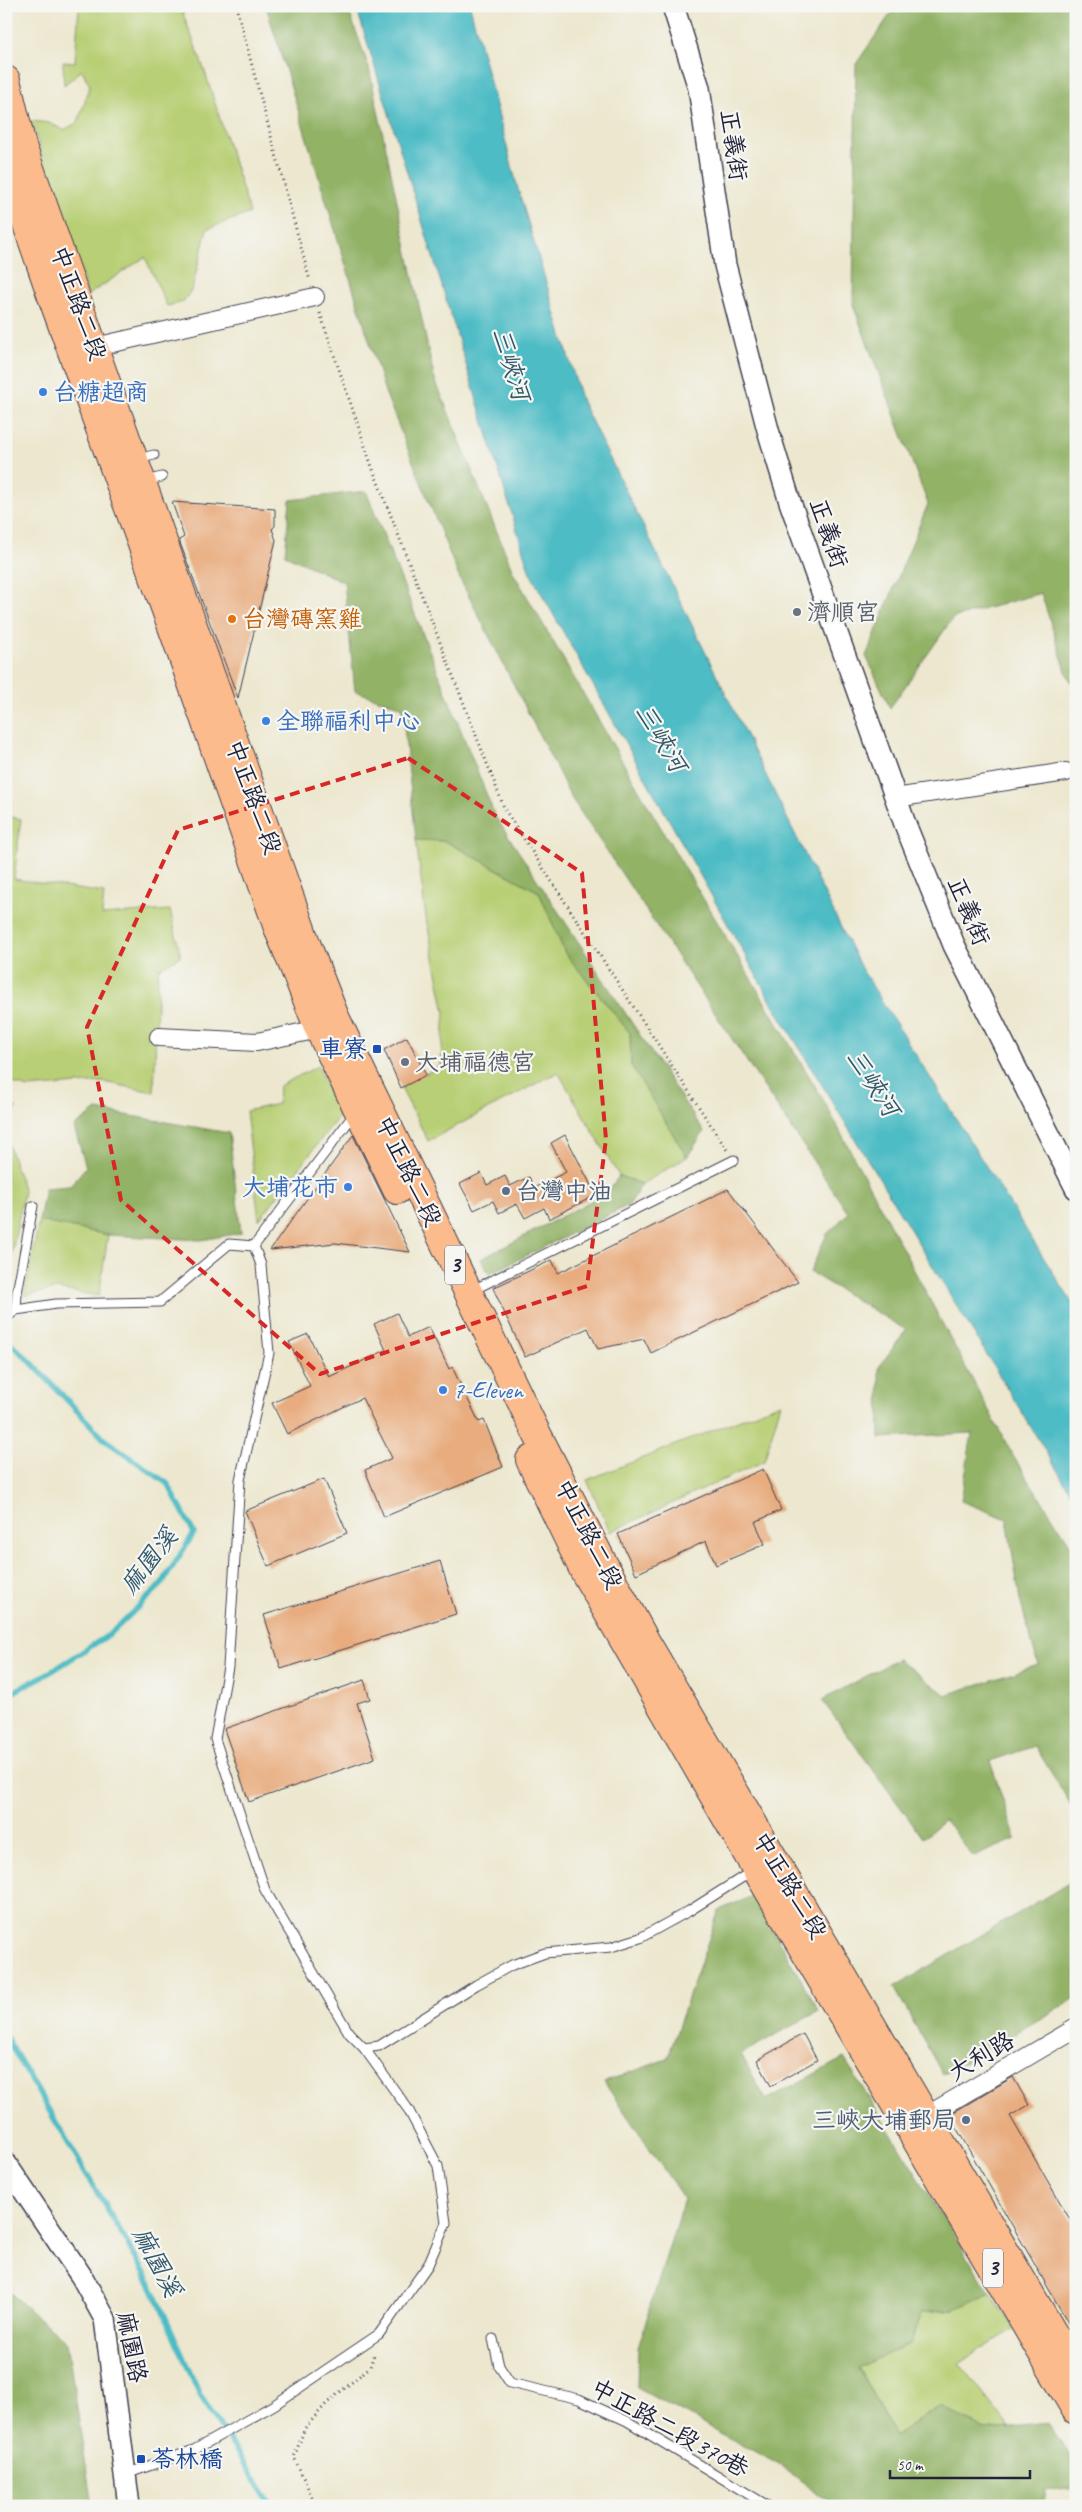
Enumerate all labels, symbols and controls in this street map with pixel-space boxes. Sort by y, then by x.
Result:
street label: 正義街 [714,107,754,183]
street label: 中正路二段 [44,241,114,365]
water label: 三峽河 [485,323,538,408]
place label: 台糖超商 [53,377,149,407]
marker: 台糖超商 [37,386,49,398]
street label: 正義街 [803,494,855,572]
place label: 濟順宮 [807,597,879,627]
place label: 台灣磚窯雞 [242,604,362,634]
marker: 濟順宮 [791,606,803,618]
marker: 台灣磚窯雞 [226,613,238,625]
water label: 三峽河 [628,698,696,782]
place label: 全聯福利中心 [276,706,420,736]
marker: 全聯福利中心 [260,715,272,727]
street label: 中正路二段 [219,735,289,859]
street label: 正義街 [941,872,997,950]
place label: 車寮 [319,1034,367,1064]
marker: 車寮 [371,1043,383,1055]
water label: 三峽河 [839,1043,909,1127]
place label: 大埔福德宮 [415,1047,535,1077]
marker: 大埔福德宮 [399,1056,411,1068]
street label: 中正路二段 [369,1110,449,1232]
place label: 大埔花市 [242,1172,338,1202]
place label: 台灣中油 [516,1176,612,1206]
marker: 大埔花市 [342,1181,354,1193]
marker: 台灣中油 [500,1185,512,1197]
road number: 3 [445,1246,465,1284]
place label: 7-Eleven [453,1375,524,1405]
marker: 7-Eleven [437,1384,449,1396]
street label: 中正路二段 [548,1474,630,1594]
water label: 麻園溪 [113,1520,186,1600]
street label: 中正路二段 [746,1826,834,1944]
street label: 大利路 [942,2025,1020,2087]
place label: 三峽大埔郵局 [812,2105,956,2135]
marker: 三峽大埔郵局 [960,2114,972,2126]
water label: 麻園溪 [125,2221,190,2304]
road number: 3 [983,2248,1003,2288]
street label: 麻園路 [110,2309,154,2385]
street label: 中正路二段370巷 [586,2372,754,2484]
place label: 苓林橋 [151,2444,223,2474]
scale bar [890,2447,1030,2479]
marker: 苓林橋 [135,2453,147,2465]
text: 50 m [897,2456,924,2475]

